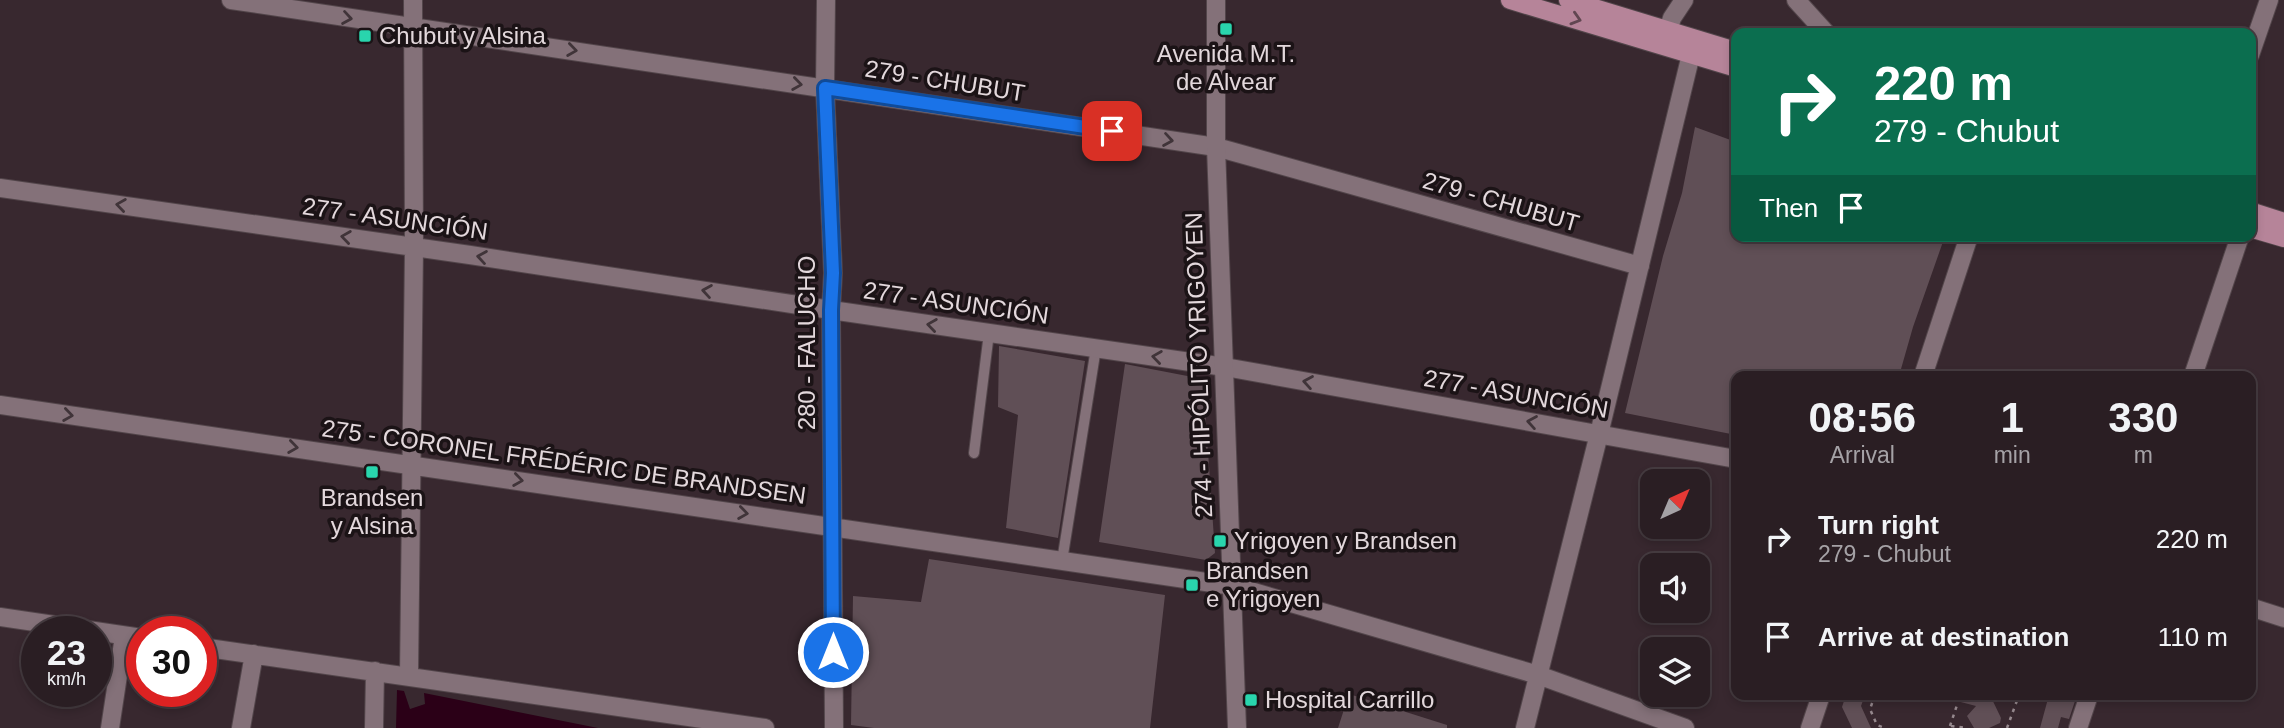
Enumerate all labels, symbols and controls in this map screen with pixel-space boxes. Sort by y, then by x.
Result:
one-way arrow [341,10,353,25]
one-way arrow [1570,11,1582,26]
marker: Avenida M.T. de Alvear [1218,21,1234,37]
place label: Chubut y Alsina [379,22,546,49]
marker: Chubut y Alsina [357,28,373,44]
place label: Avenida M.T. de Alvear [1157,40,1295,95]
one-way arrow [566,42,578,57]
street label: 279 - CHUBUT [863,55,1027,107]
icon: right [1759,56,1850,147]
text: 220 m [1874,56,2013,110]
one-way arrow [791,76,803,91]
pin [1082,101,1142,161]
icon: arrive [1093,112,1131,150]
text: 279 - Chubut [1874,113,2059,149]
one-way arrow [1162,132,1173,147]
street label: 279 - CHUBUT [1420,166,1583,237]
icon: arrive [1832,189,1870,227]
street label: 277 - ASUNCIÓN [301,192,489,245]
text: Then [1759,193,1818,223]
one-way arrow [115,198,127,213]
street label: 274 - HIPÓLITO YRIGOYEN [1180,212,1217,518]
one-way arrow [340,230,352,245]
one-way arrow [476,249,488,264]
street label: 280 - FALUCHO [793,256,820,430]
street label: 277 - ASUNCIÓN [862,276,1050,329]
one-way arrow [701,284,713,299]
one-way arrow [926,317,938,332]
one-way arrow [1151,350,1163,365]
street label: 277 - ASUNCIÓN [1422,364,1610,423]
one-way arrow [1302,375,1314,390]
text: 08:56 [1809,394,1916,441]
text: 1 [2000,394,2024,441]
text: 330 [2108,394,2178,441]
one-way arrow [62,407,73,422]
street label: 275 - CORONEL FRÉDÉRIC DE BRANDSEN [320,414,808,509]
one-way arrow [1526,415,1538,430]
one-way arrow [287,439,299,454]
text: Arrival [1830,442,1895,468]
text: min [1994,442,2031,468]
text: m [2134,442,2153,468]
marker: Brandsen y Alsina [364,464,380,480]
north arrow [1640,469,1710,539]
map controls [1640,469,1710,707]
one-way arrow [512,472,524,487]
place label: Brandsen y Alsina [321,484,423,539]
one-way arrow [737,505,749,520]
text: Turn right [1818,510,1939,540]
icon: right [1759,520,1797,558]
text: 220 m [2156,524,2228,554]
place label: Yrigoyen y Brandsen [1234,527,1457,554]
marker: Yrigoyen y Brandsen [1212,533,1228,549]
text: 279 - Chubut [1818,541,1951,567]
button: sound [1640,553,1710,623]
place label: Brandsen e Yrigoyen [1206,557,1320,612]
marker: Brandsen e Yrigoyen [1184,577,1200,593]
position arrow [796,615,870,689]
speed limit sign: 30 [126,616,217,707]
icon: arrive [1759,618,1797,656]
text: Arrive at destination [1818,622,2069,652]
text: 110 m [2158,622,2228,652]
text: 23 [47,633,86,672]
button: layers [1640,637,1710,707]
text: km/h [47,669,86,689]
place label: Hospital Carrillo [1265,686,1434,713]
marker: Hospital Carrillo [1243,692,1259,708]

